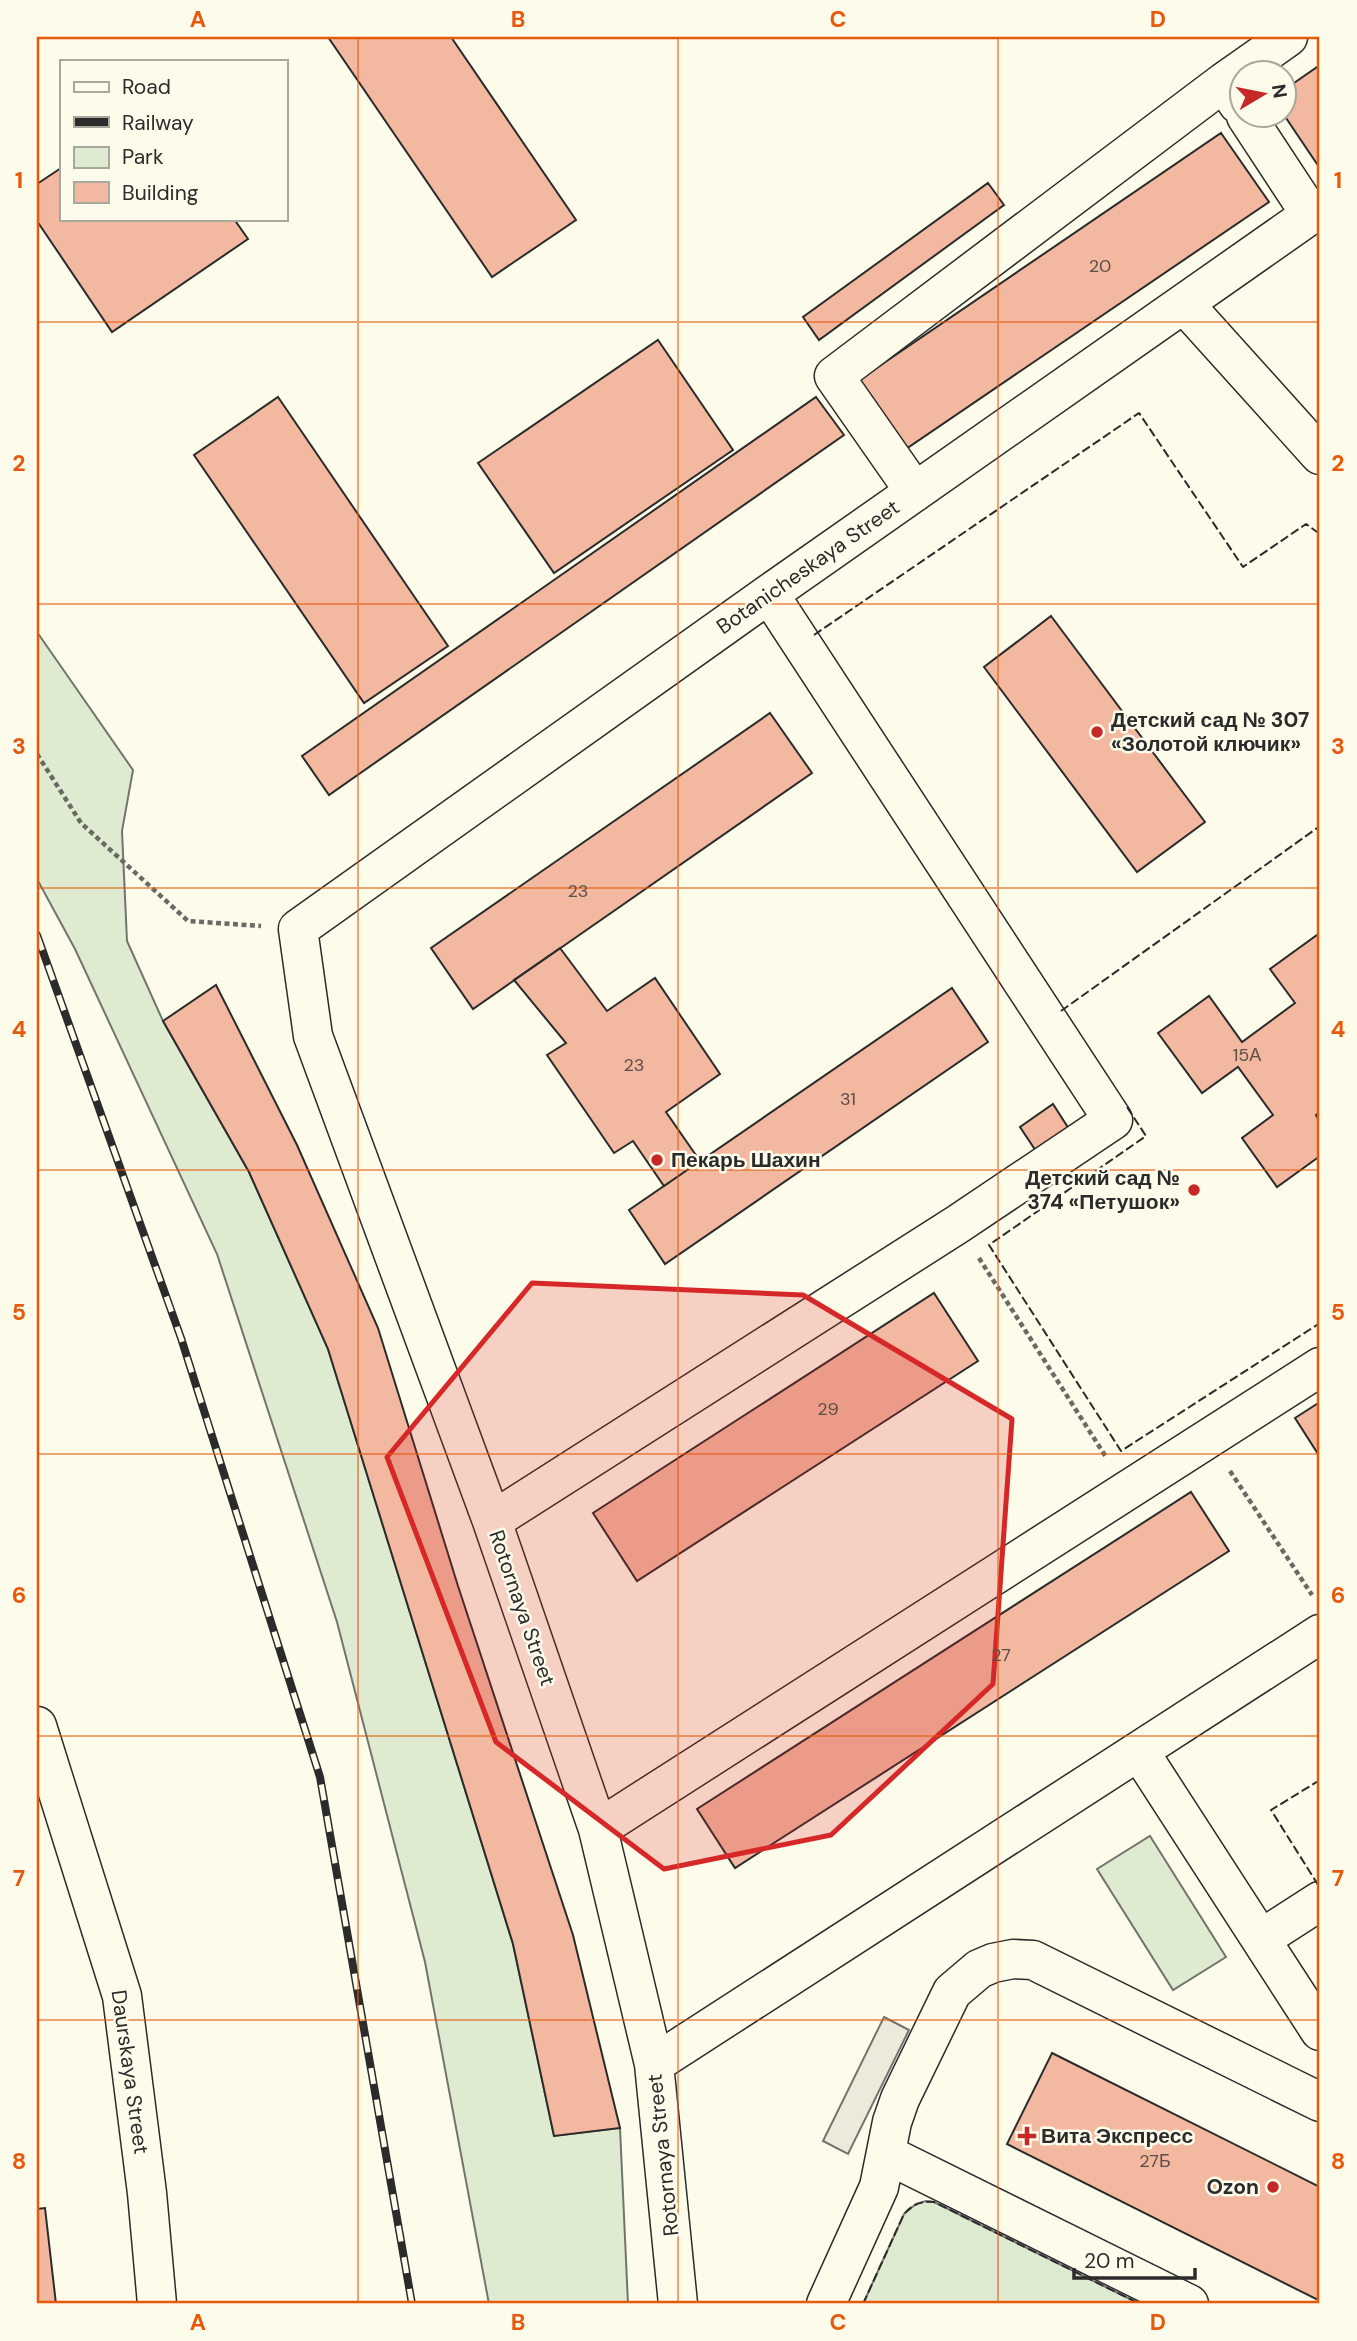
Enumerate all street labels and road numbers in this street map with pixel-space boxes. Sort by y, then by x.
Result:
street label: Botanicheskaya Street [711,493,905,641]
street label: Rotornaya Street [482,1527,562,1689]
street label: Daurskaya Street [105,1988,155,2156]
street label: Rotornaya Street [641,2073,685,2237]

